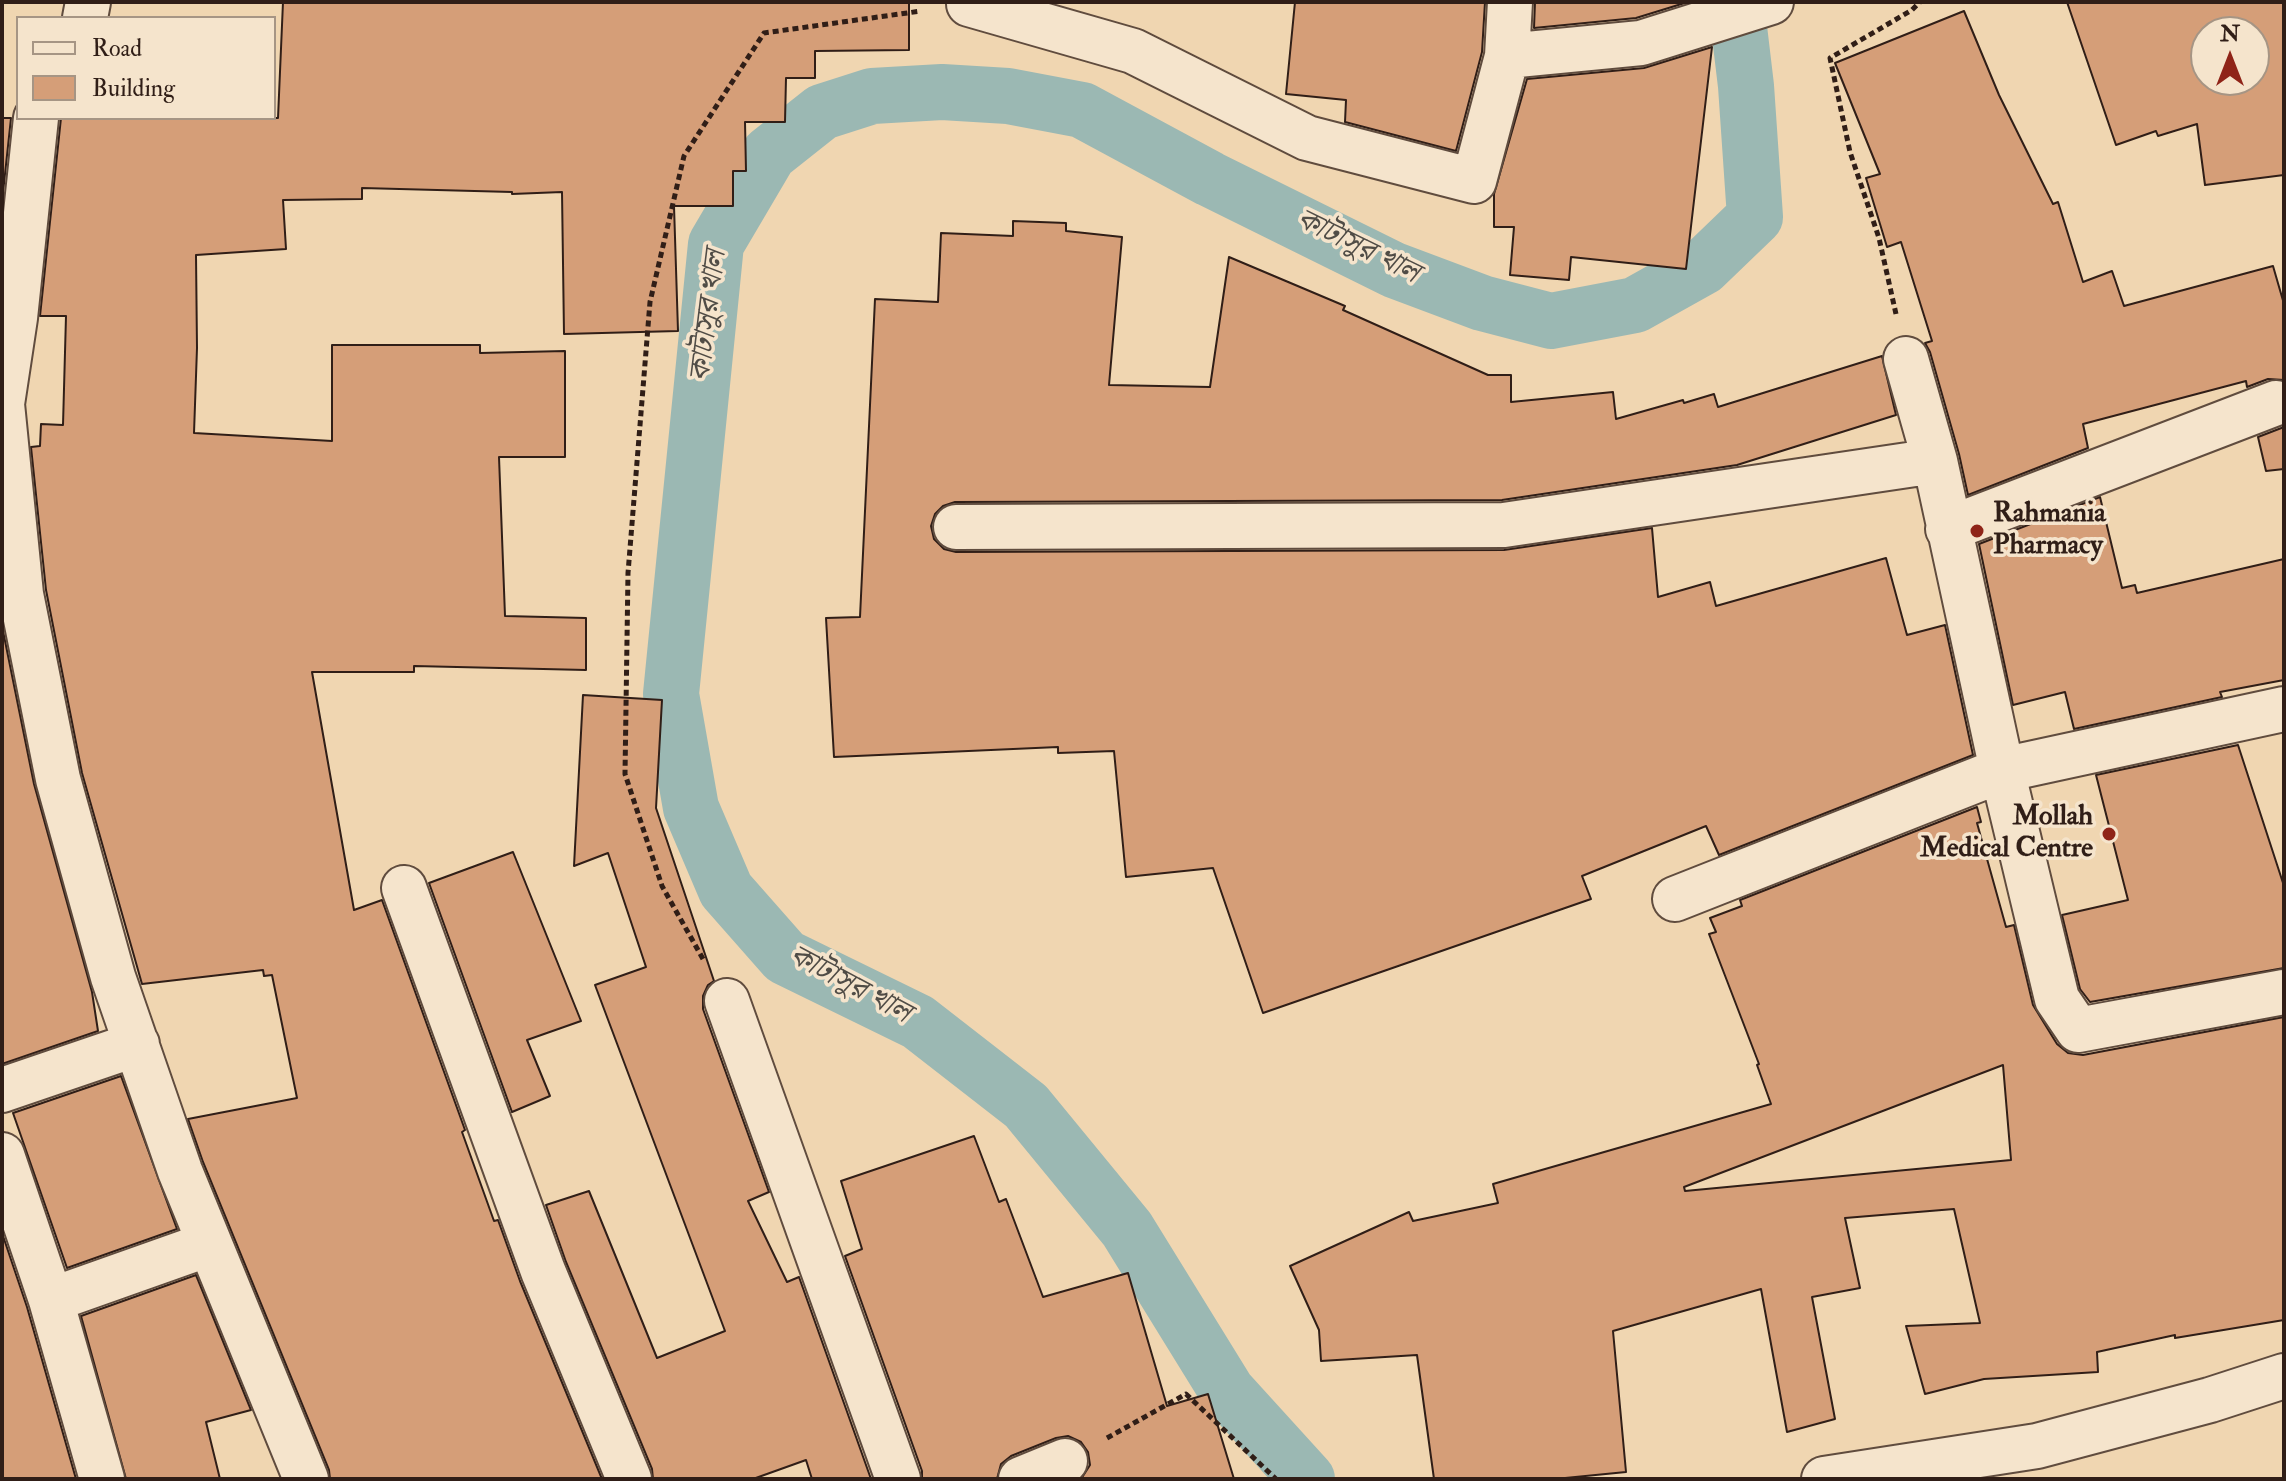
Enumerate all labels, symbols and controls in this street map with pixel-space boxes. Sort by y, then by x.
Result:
legend [16,16,276,120]
north arrow [2190,16,2270,96]
text: N [2220,20,2240,48]
text: Road [92,33,142,64]
text: Building [92,73,175,104]
water label: কাটাসুর খাল [1290,203,1424,293]
water label: কাটাসুর খাল [684,248,736,384]
place label: Rahmania Pharmacy [1993,498,2106,564]
marker: Rahmania Pharmacy [1968,522,1986,540]
place label: Mollah Medical Centre [1920,801,2093,867]
marker: Mollah Medical Centre [2100,825,2118,843]
water label: কাটাসুর খাল [782,939,916,1033]

